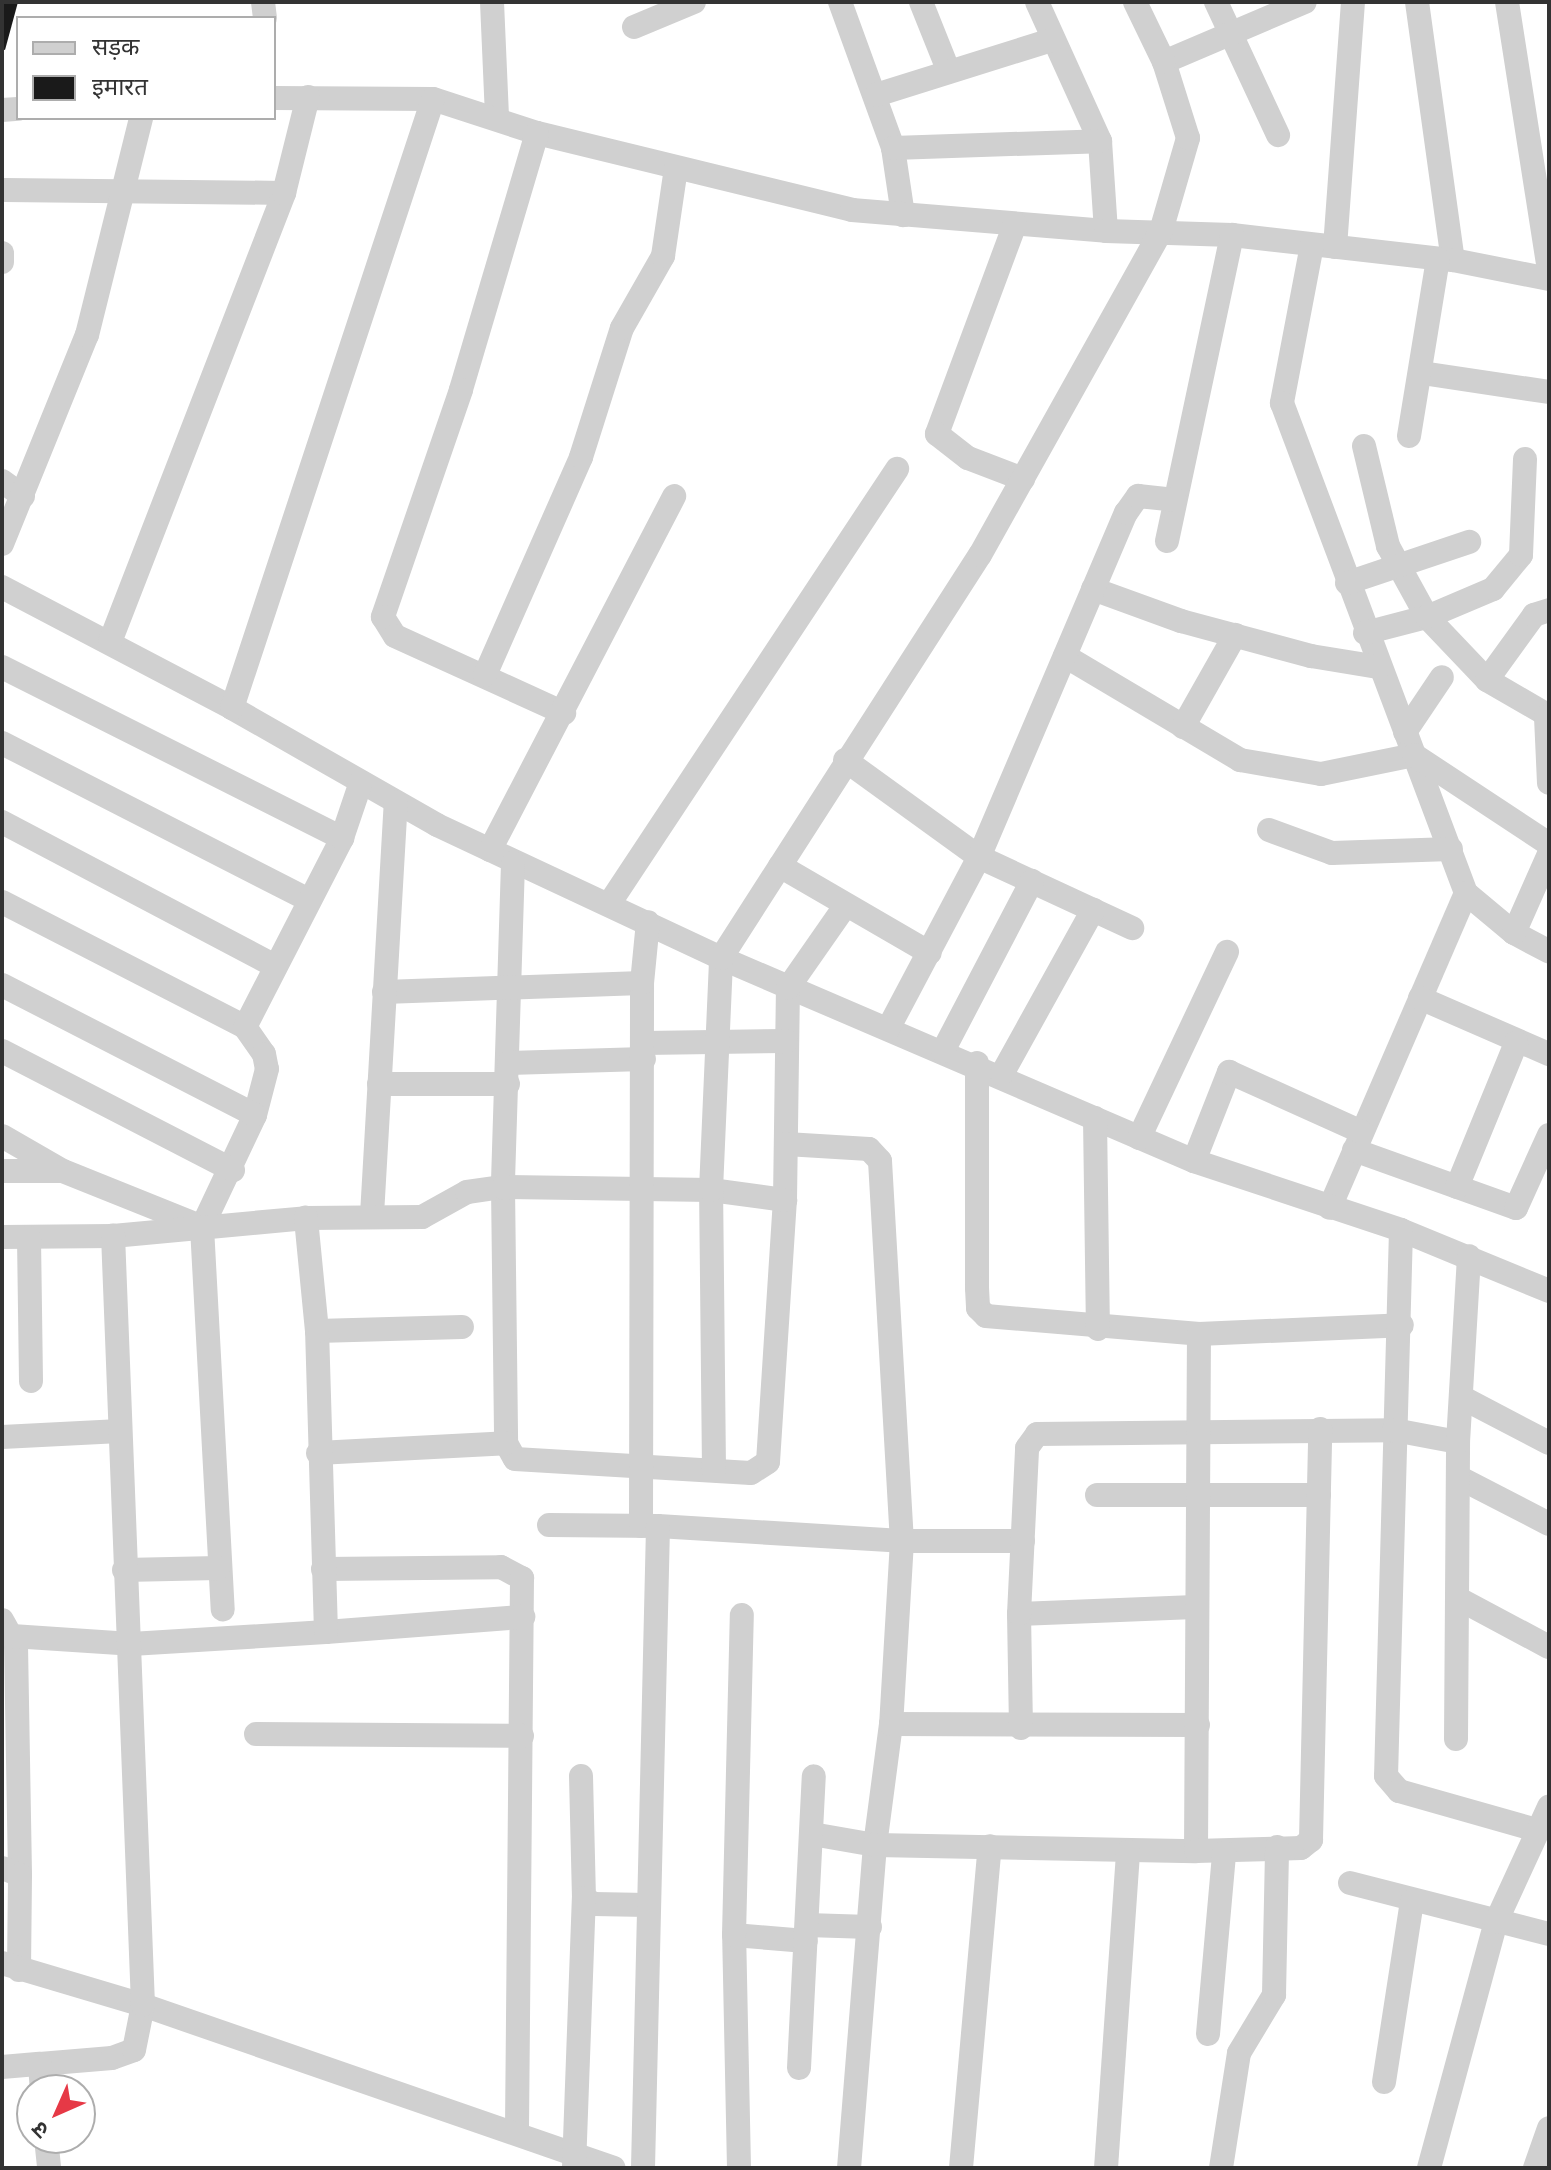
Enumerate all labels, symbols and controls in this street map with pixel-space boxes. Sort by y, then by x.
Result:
legend [16,16,276,120]
text: सड़क [92,31,140,62]
text: इमारत [92,71,148,102]
north arrow [16,2074,96,2154]
text: उ [25,2115,55,2145]

